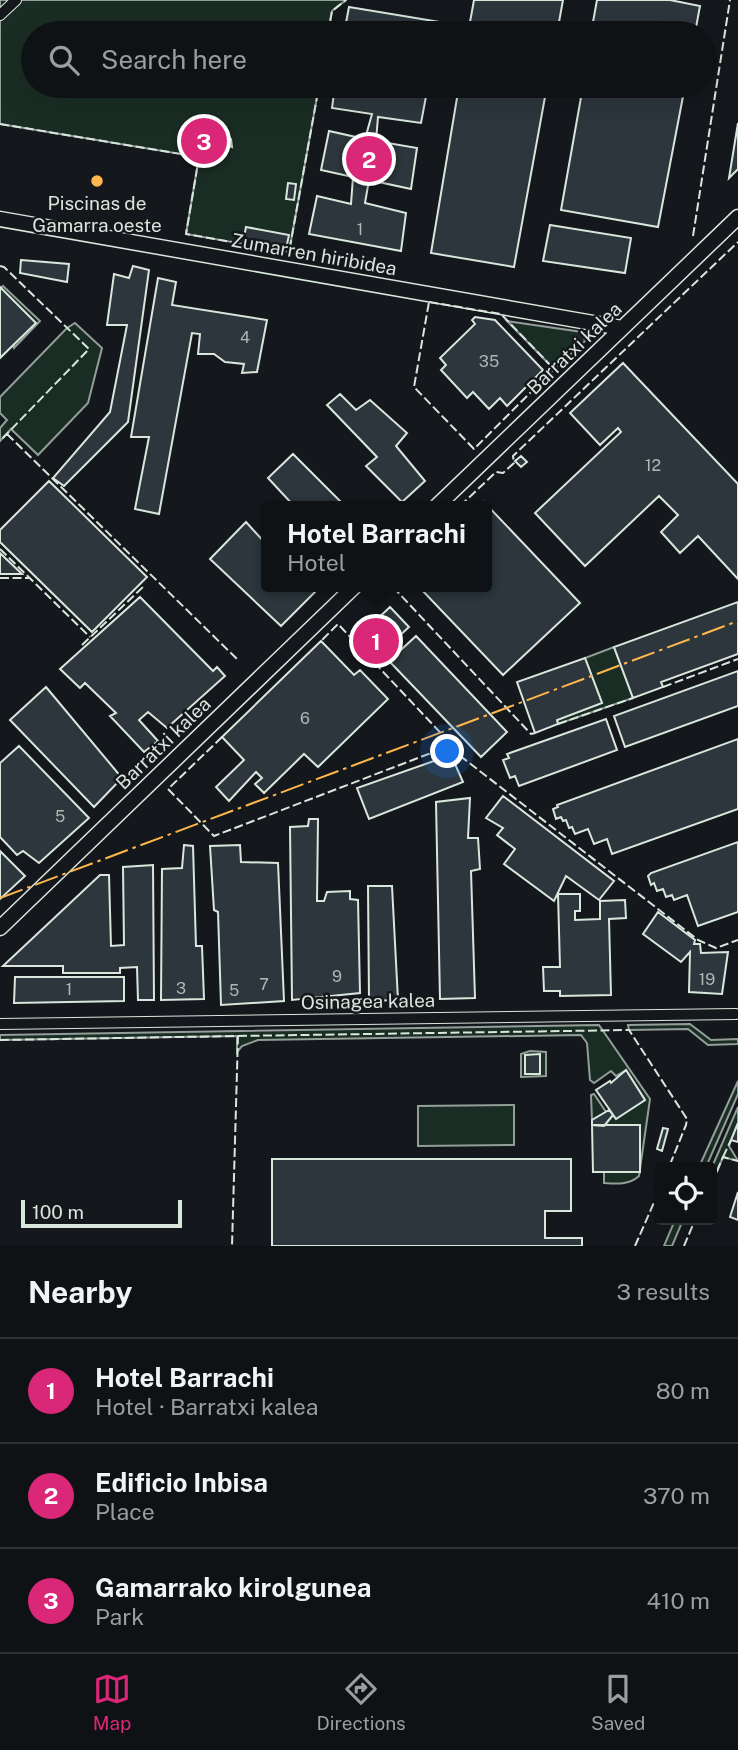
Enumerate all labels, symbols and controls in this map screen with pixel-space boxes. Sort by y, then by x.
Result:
search box [21,21,717,98]
icon: search [45,41,83,79]
text: Search here [101,44,247,75]
pin: 3 [181,115,227,167]
pin: 2 [346,133,392,185]
marker: Piscinas de Gamarra oeste [89,173,105,189]
place label: Piscinas de Gamarra oeste [32,192,162,236]
house number: 1 [357,220,363,239]
street label: Zumarren hiribidea [230,229,398,279]
street label: Barratxi kalea [522,297,626,399]
house number: 4 [240,328,250,347]
house number: 35 [479,352,499,371]
house number: 12 [645,456,661,475]
popup [261,501,492,592]
text: Hotel Barrachi [287,518,466,549]
text: Hotel [287,549,346,576]
pin: 1 [353,615,399,667]
street label: Barratxi kalea [111,692,215,794]
house number: 6 [300,709,310,728]
your location [430,734,464,768]
house number: 5 [55,807,65,826]
house number: 9 [332,967,342,986]
house number: 19 [699,970,715,989]
house number: 7 [259,975,269,994]
house number: 3 [176,979,186,998]
house number: 1 [66,980,72,999]
house number: 5 [229,981,239,1000]
street label: Osinagea kalea [301,989,435,1013]
map controls [654,1162,717,1225]
button: locate [654,1162,717,1225]
scale bar [21,1197,182,1229]
text: 100 m [32,1201,84,1223]
text: Nearby [28,1274,132,1310]
text: 3 results [616,1278,710,1305]
text: Hotel Barrachi [95,1362,274,1393]
text: 1 [46,1377,56,1404]
text: 80 m [656,1377,710,1404]
text: Hotel · Barratxi kalea [95,1393,318,1420]
text: Edificio Inbisa [95,1467,268,1498]
text: 2 [44,1482,58,1509]
text: 370 m [643,1482,710,1509]
text: Place [95,1498,155,1525]
text: Gamarrako kirolgunea [95,1572,372,1603]
text: 3 [43,1587,59,1614]
text: 410 m [647,1587,710,1614]
text: Park [95,1603,144,1630]
tab: Map [93,1670,131,1734]
tab: Directions [316,1670,406,1734]
tab: Saved [591,1670,645,1734]

